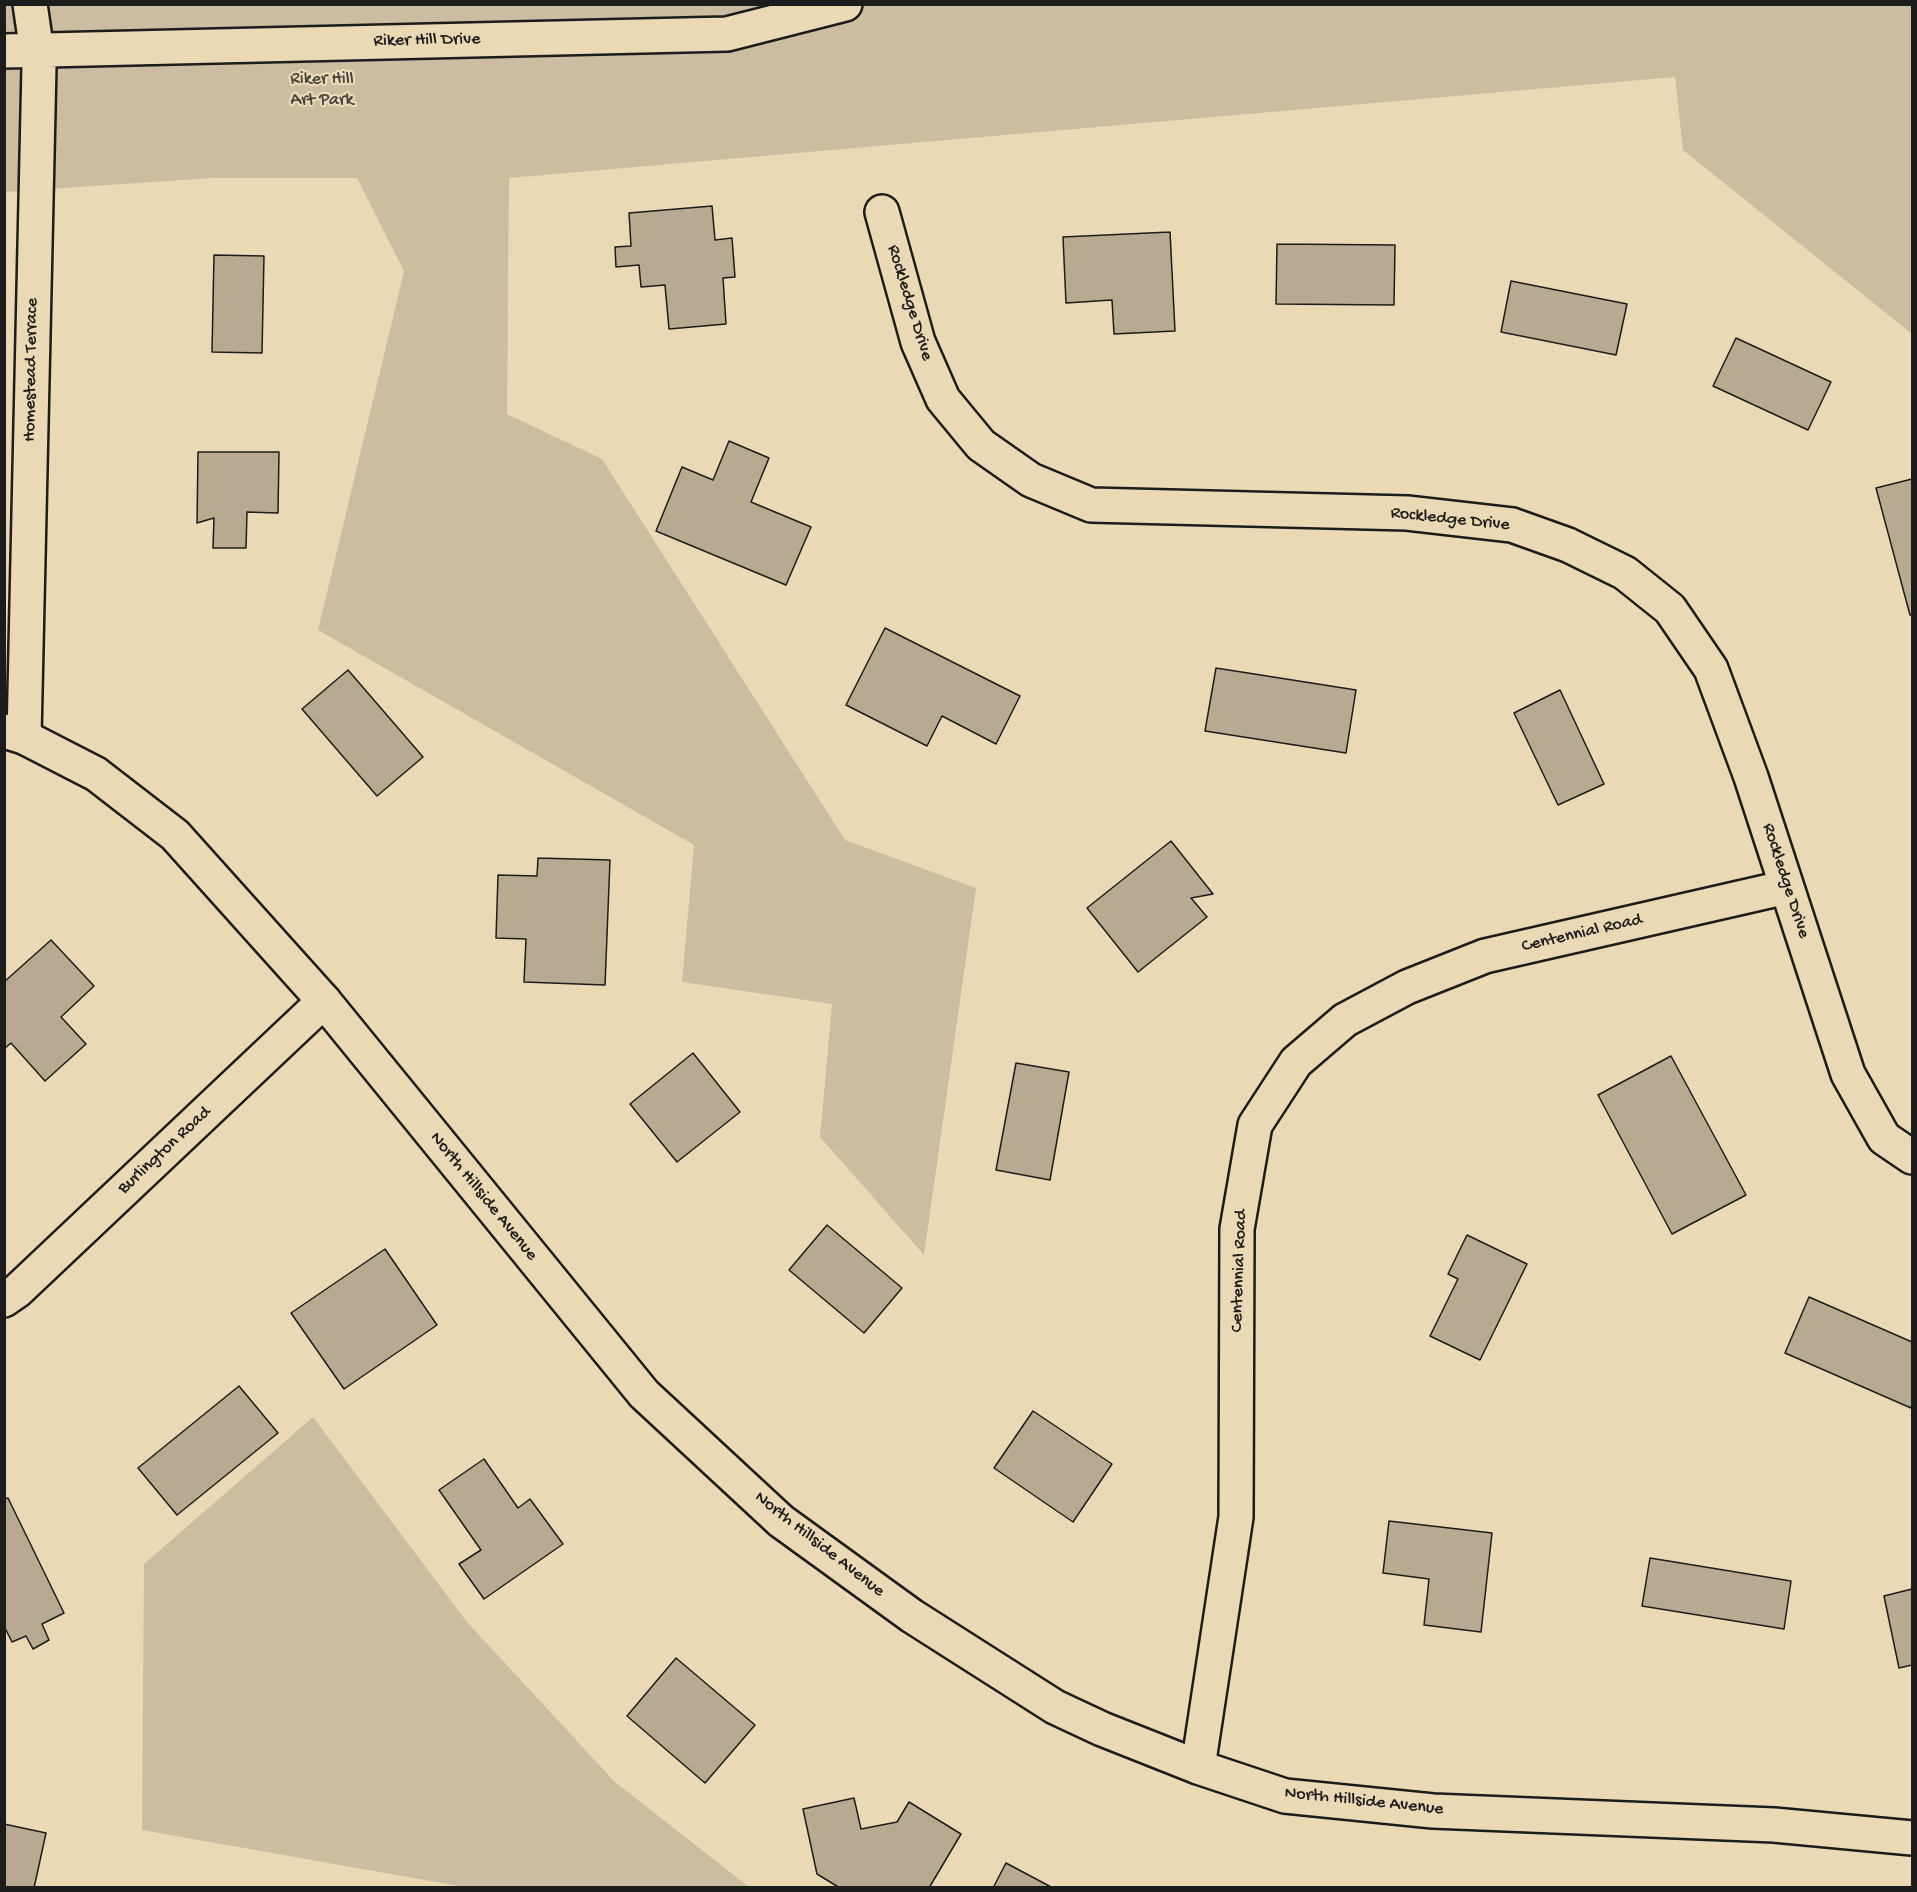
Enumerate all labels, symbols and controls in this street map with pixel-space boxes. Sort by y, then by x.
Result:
street label: Riker Hill Drive [373,29,481,53]
park label: Riker Hill Art Park [290,69,354,112]
street label: Rockledge Drive [881,243,937,363]
street label: Homestead Terrace [20,298,44,442]
street label: Rockledge Drive [1389,503,1511,537]
street label: Rockledge Drive [1756,821,1814,941]
street label: Centennial Road [1520,910,1644,958]
street label: Burlington Road [114,1102,216,1200]
street label: North Hillside Avenue [424,1128,542,1266]
street label: Centennial Road [1227,1209,1253,1333]
street label: North Hillside Avenue [749,1487,889,1603]
street label: North Hillside Avenue [1284,1783,1444,1821]

